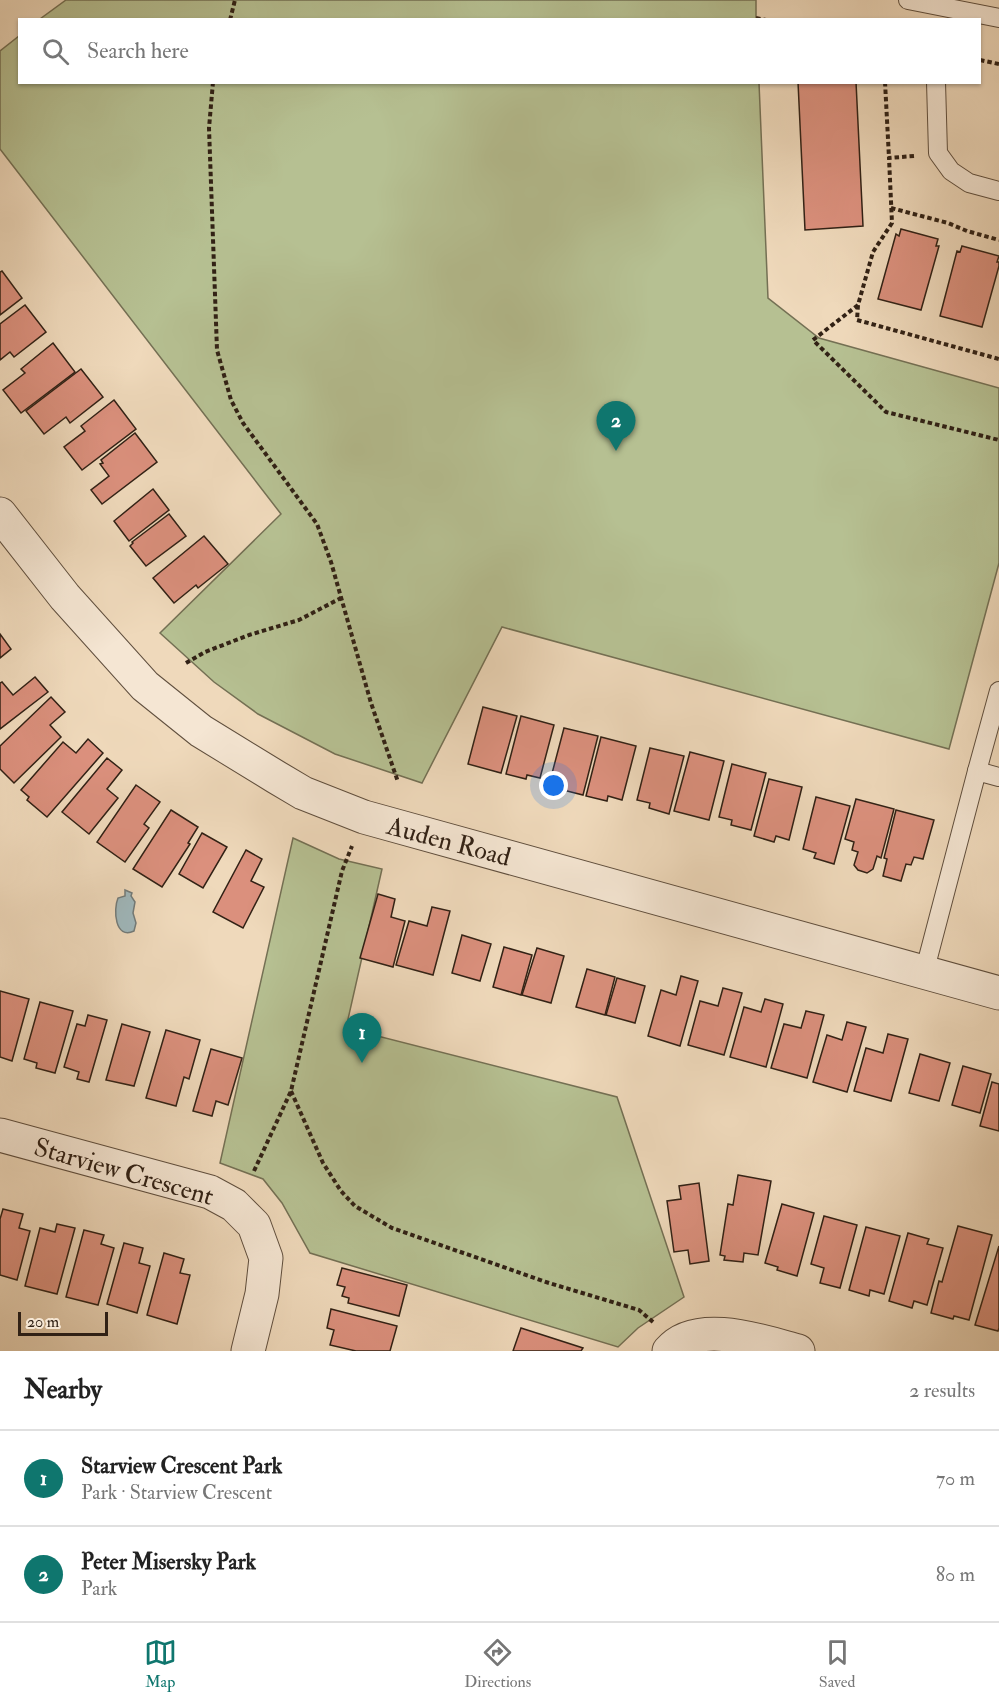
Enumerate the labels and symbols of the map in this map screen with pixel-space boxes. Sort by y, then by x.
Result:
pin: 2 [596,402,636,451]
your location [539,771,568,800]
street label: Auden Road [382,810,514,874]
pin: 1 [342,1014,382,1063]
street label: Starview Crescent [30,1131,217,1213]
scale bar [18,1309,108,1336]

